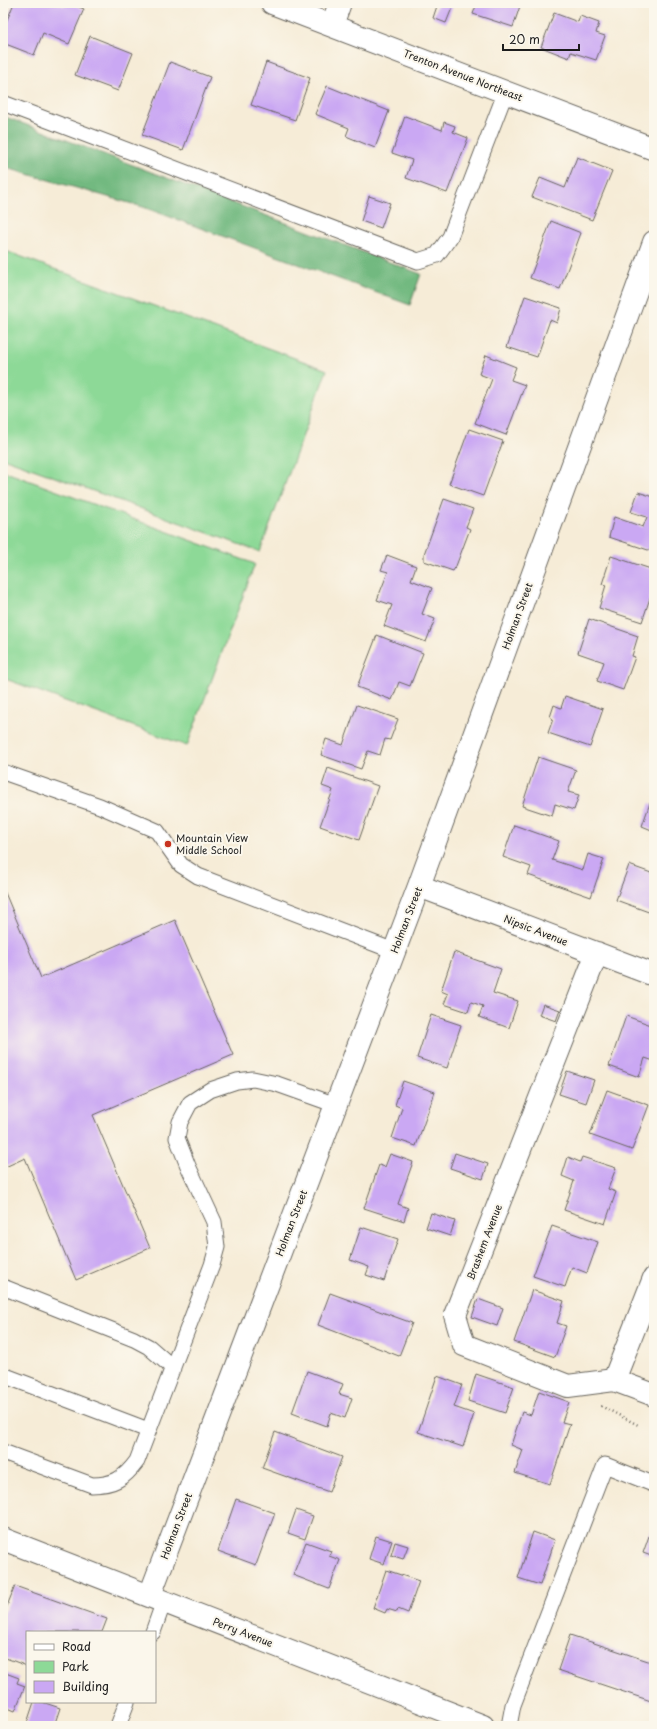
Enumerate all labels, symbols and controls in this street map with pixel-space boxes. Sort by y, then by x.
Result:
scale bar [503,26,579,52]
text: 20 m [509,30,540,48]
street label: Trenton Avenue Northeast [401,45,525,104]
street label: Holman Street [498,580,536,651]
place label: Mountain View Middle School [176,830,248,857]
marker: Mountain View Middle School [163,839,173,849]
street label: Holman Street [386,884,425,955]
street label: Nipsic Avenue [502,910,571,949]
street label: Holman Street [271,1187,310,1258]
street label: Brashem Avenue [462,1201,505,1282]
street label: Holman Street [156,1490,195,1561]
street label: Perry Avenue [211,1613,276,1650]
legend [26,1631,156,1703]
text: Road [62,1637,91,1655]
text: Park [62,1657,89,1675]
text: Building [62,1677,109,1695]

